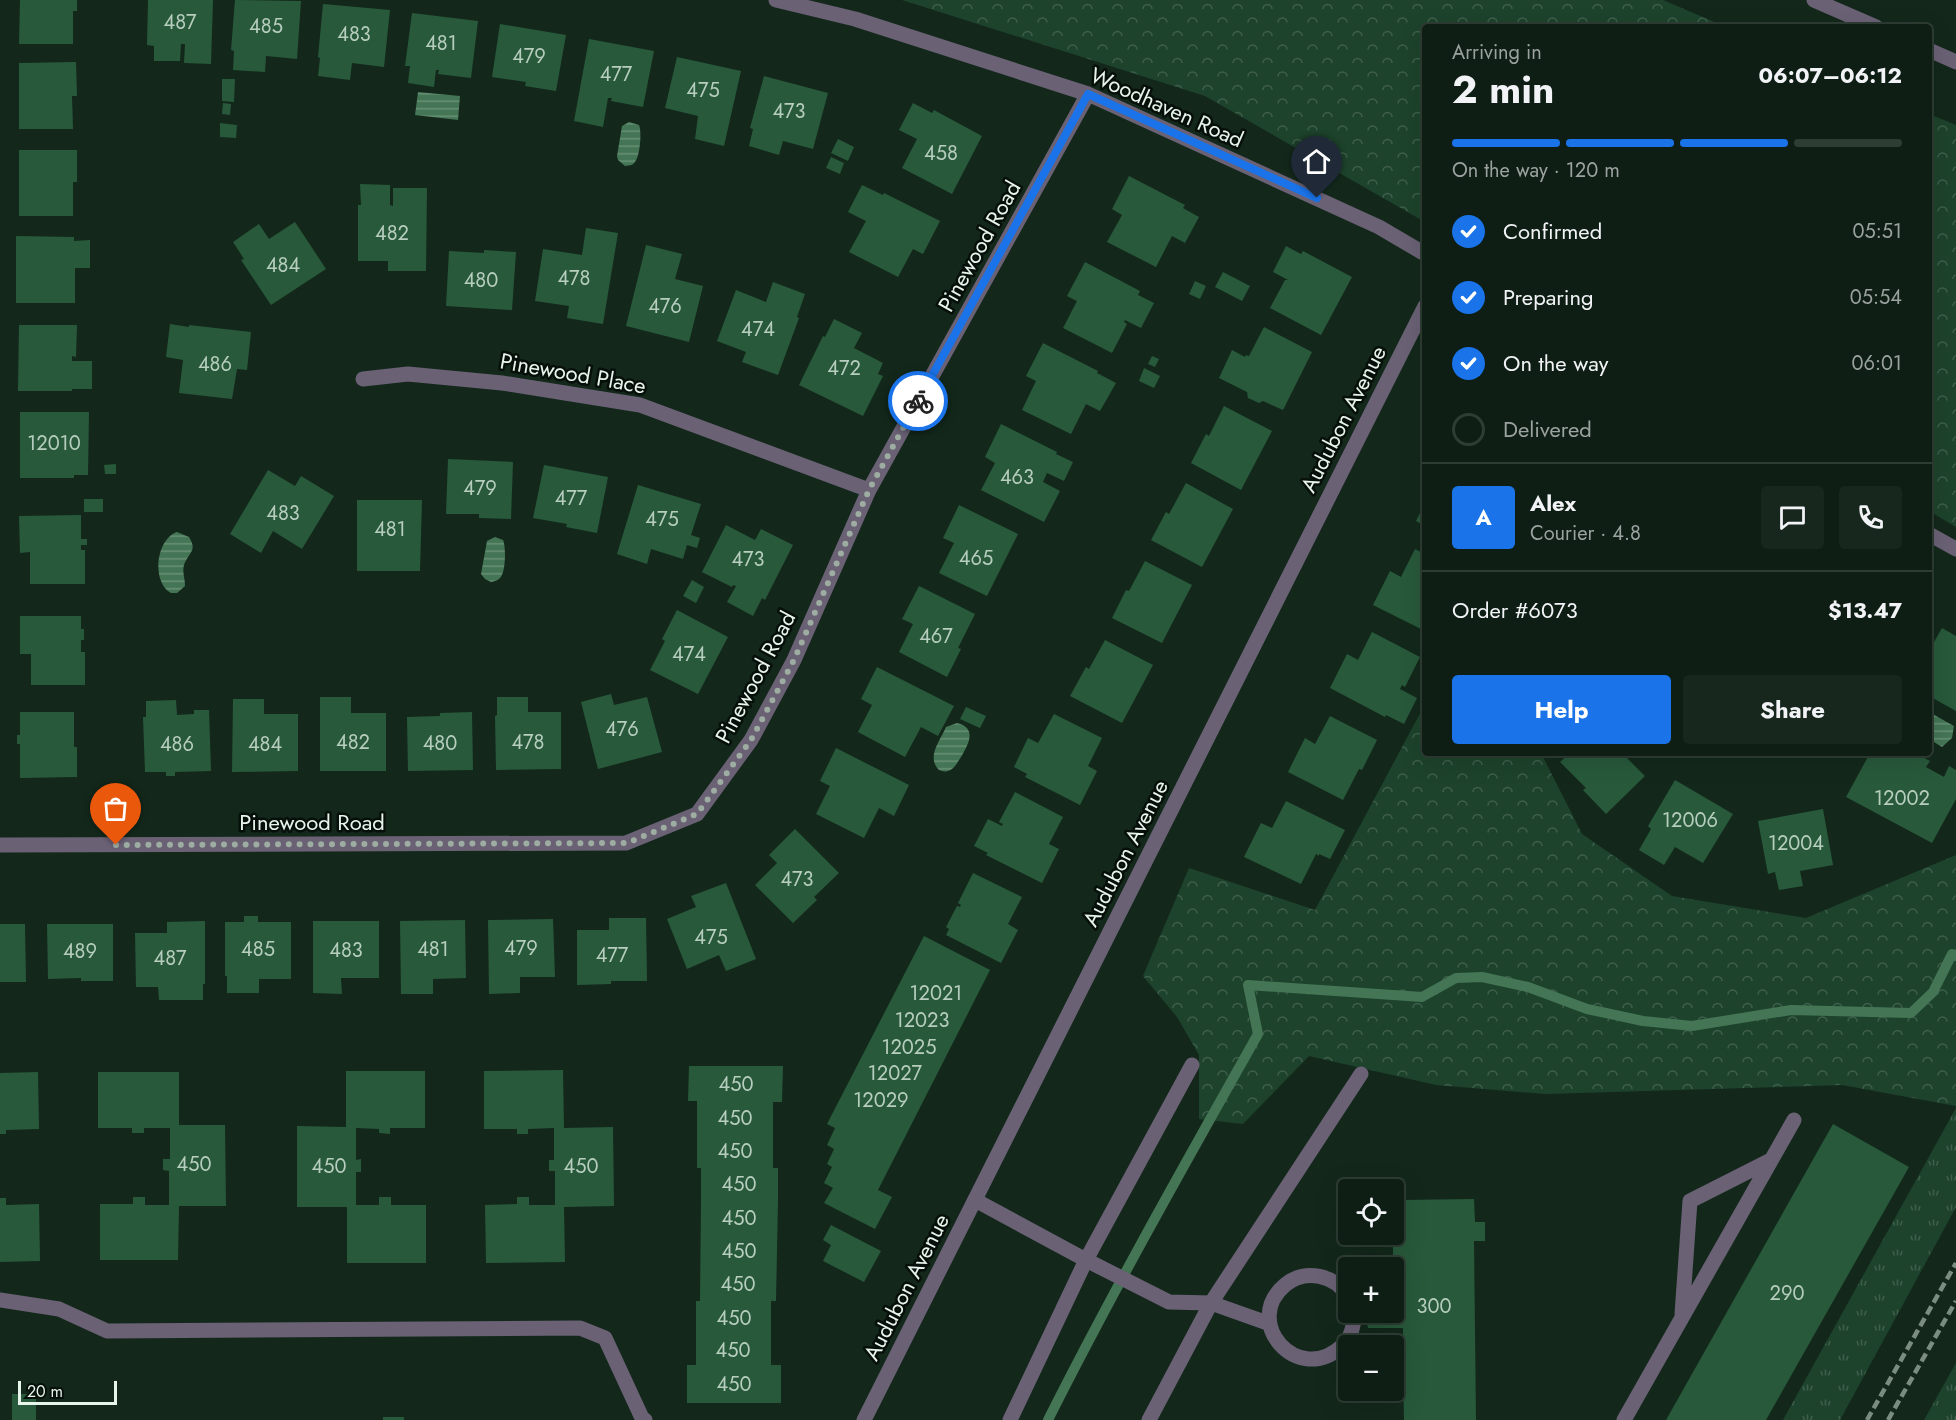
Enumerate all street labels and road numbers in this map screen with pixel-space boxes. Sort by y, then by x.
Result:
street label: Woodhaven Road [1085,59,1249,155]
street label: Pinewood Road [930,175,1028,317]
street label: Audubon Avenue [1292,340,1394,498]
street label: Pinewood Place [498,344,648,402]
street label: Pinewood Road [707,605,803,749]
street label: Audubon Avenue [1074,774,1176,932]
street label: Pinewood Road [239,806,385,838]
street label: Audubon Avenue [855,1208,957,1366]

